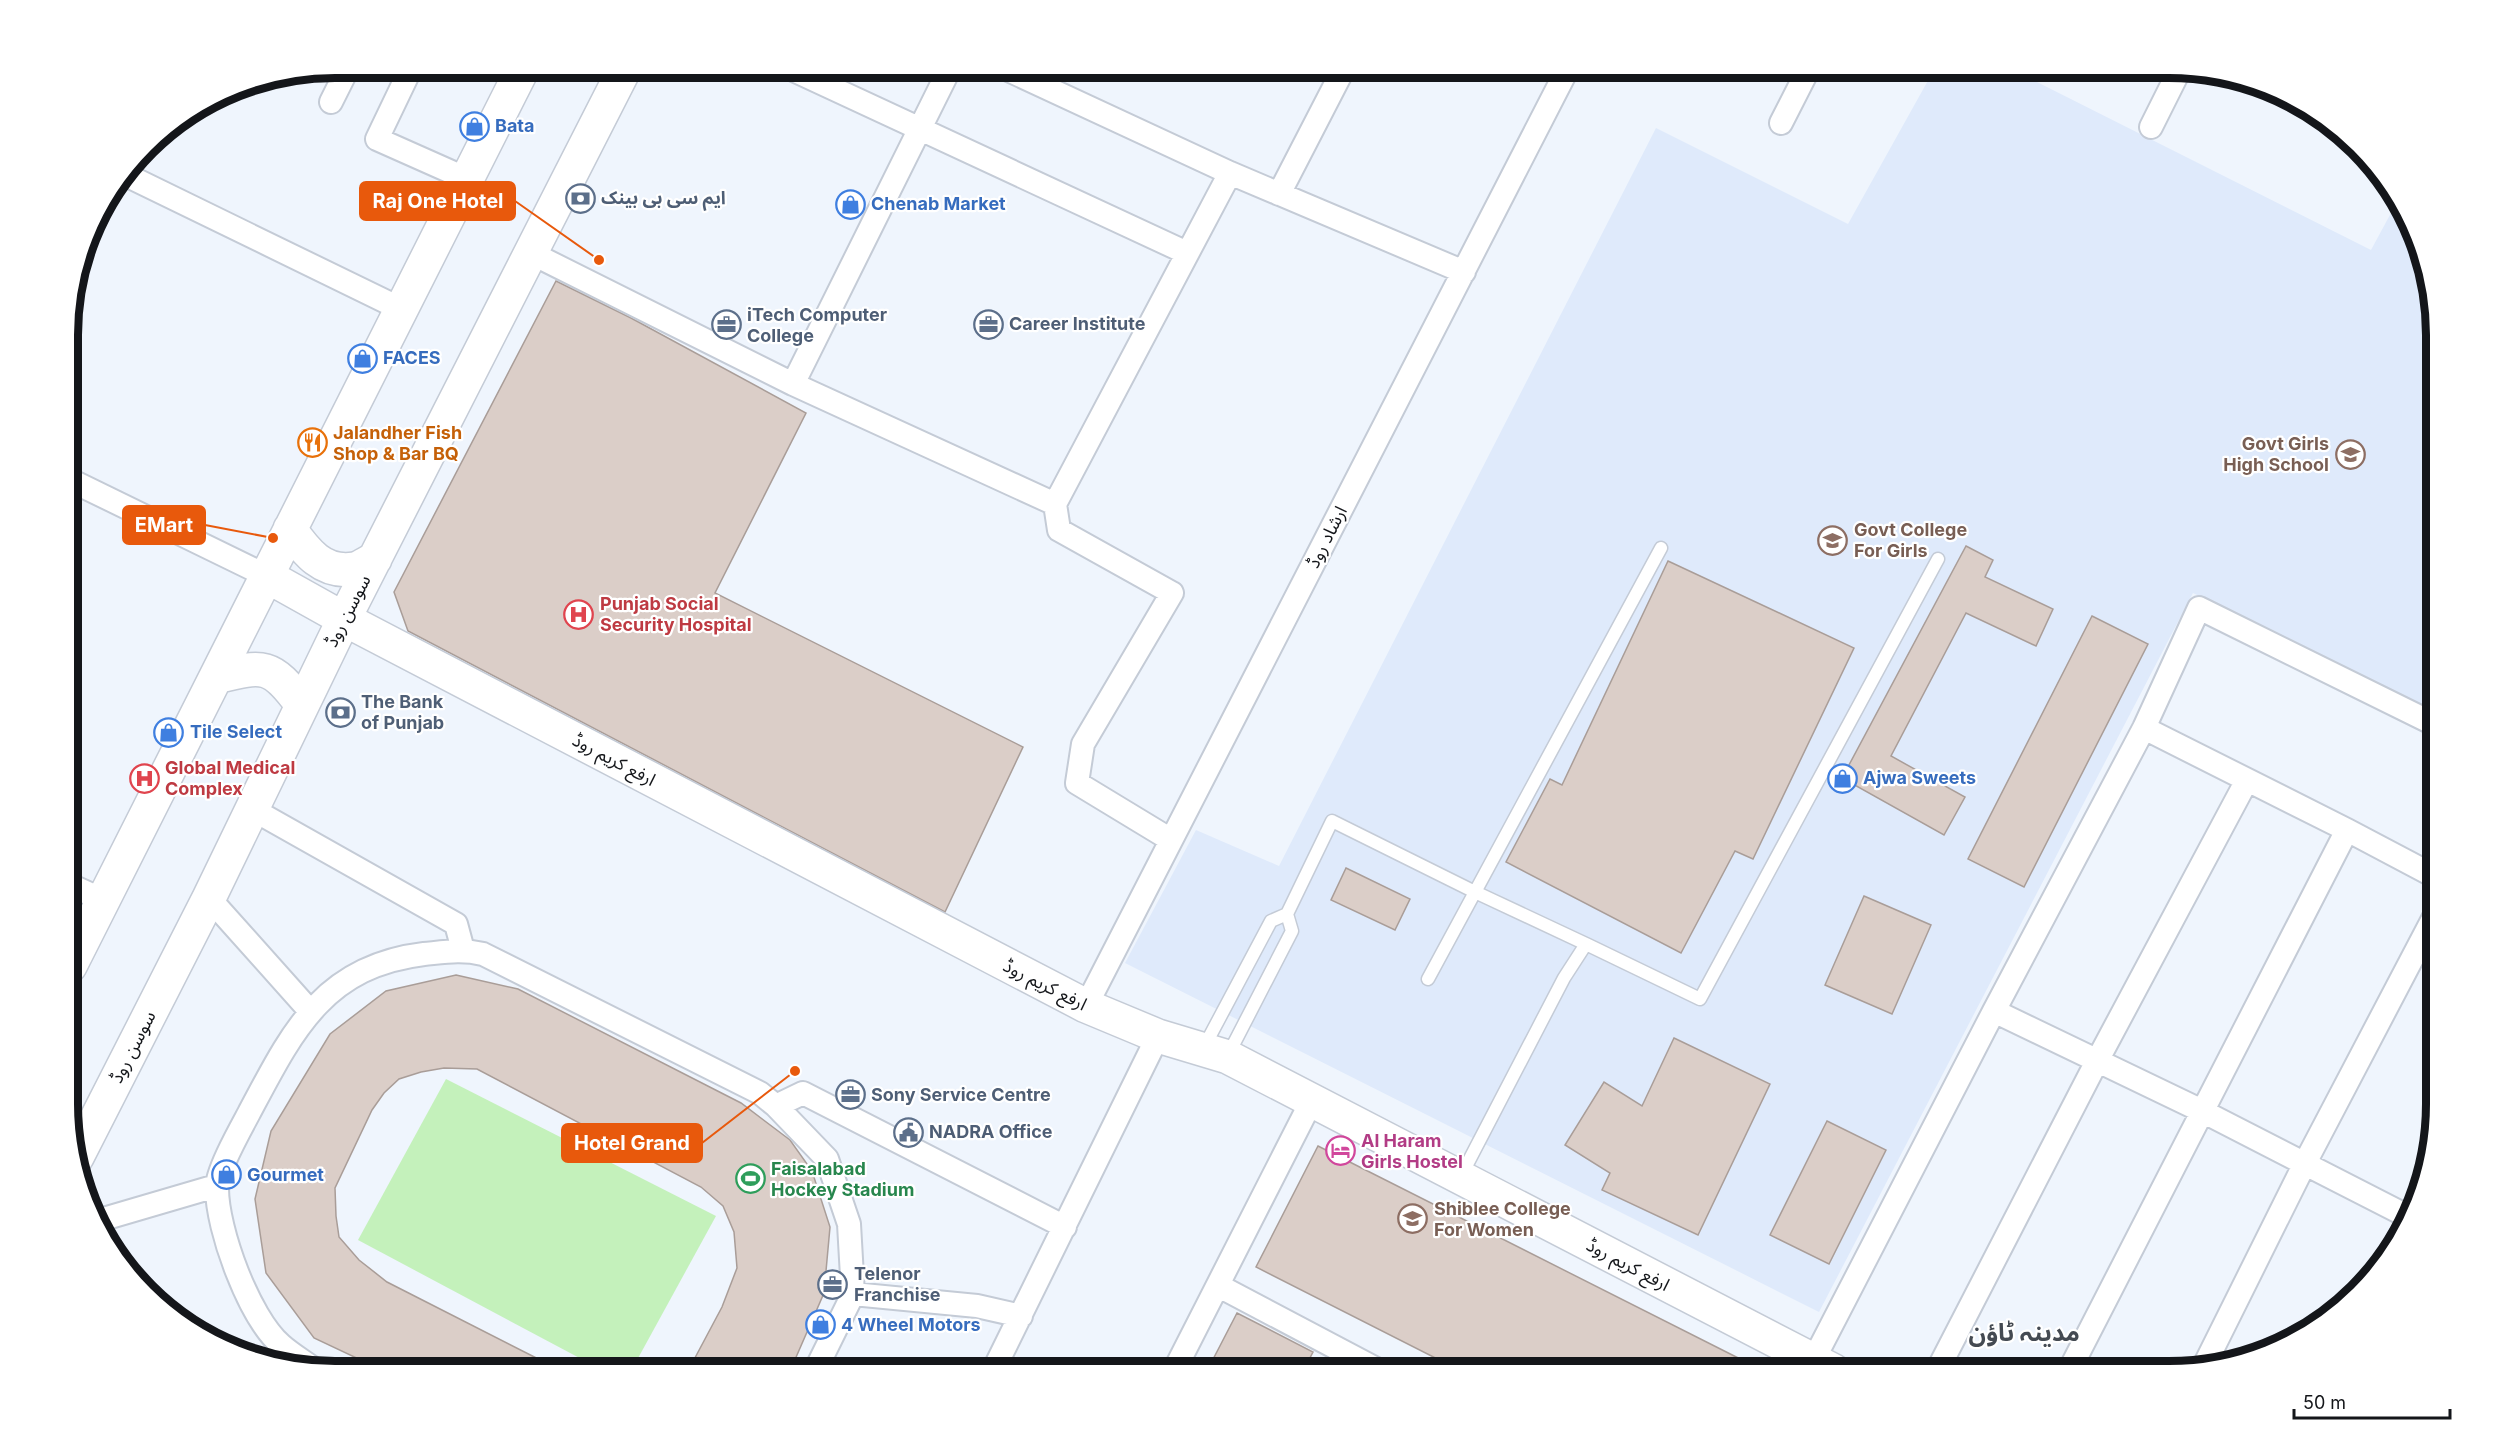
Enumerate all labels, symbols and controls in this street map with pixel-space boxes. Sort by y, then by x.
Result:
shop icon: Bata [458,110,490,142]
place label: Bata [495,115,535,136]
callout: Raj One Hotel [360,182,515,220]
bank icon: ایم سی بی بینک [564,182,596,214]
place label: ایم سی بی بینک [601,187,726,211]
shop icon: Chenab Market [834,188,866,220]
text: Raj One Hotel [373,189,504,213]
place label: Chenab Market [871,193,1006,214]
place label: iTech Computer College [747,304,887,346]
office icon: Career Institute [972,308,1004,340]
office icon: iTech Computer College [710,309,742,341]
place label: Career Institute [1009,313,1146,334]
shop icon: FACES [346,342,378,374]
place label: FACES [383,347,441,368]
place label: Jalandher Fish Shop & Bar BQ [333,422,462,464]
restaurant icon: Jalandher Fish Shop & Bar BQ [296,427,328,459]
place label: Govt Girls High School [2223,433,2329,475]
school or university icon: Govt Girls High School [2334,438,2366,470]
street label: ارشاد روڈ [1302,502,1352,572]
callout: EMart [123,506,205,544]
text: EMart [135,513,193,537]
place label: Govt College For Girls [1854,519,1967,561]
school or university icon: Govt College For Girls [1817,524,1849,556]
street label: سوسن روڈ [320,571,376,651]
place label: Punjab Social Security Hospital [600,593,752,635]
hospital icon: Punjab Social Security Hospital [563,598,595,630]
place label: The Bank of Punjab [361,691,444,733]
bank icon: The Bank of Punjab [324,696,356,728]
shop icon: Tile Select [153,716,185,748]
place label: Tile Select [190,721,282,742]
street label: ارفع کریم روڈ [567,729,659,794]
place label: Global Medical Complex [165,757,295,799]
hospital icon: Global Medical Complex [128,762,160,794]
shop icon: Ajwa Sweets [1826,762,1858,794]
place label: Ajwa Sweets [1863,767,1976,788]
street label: ارفع کریم روڈ [998,955,1090,1018]
street label: سوسن روڈ [105,1007,161,1087]
office icon: Sony Service Centre [834,1079,866,1111]
place label: Sony Service Centre [871,1084,1051,1105]
public building icon: NADRA Office [892,1116,924,1148]
place label: NADRA Office [929,1121,1053,1142]
callout: Hotel Grand [562,1124,702,1162]
place label: Al Haram Girls Hostel [1361,1130,1463,1172]
text: Hotel Grand [574,1131,690,1155]
hotel icon: Al Haram Girls Hostel [1324,1135,1356,1167]
place label: Faisalabad Hockey Stadium [771,1158,914,1200]
shop icon: Gourmet [210,1159,242,1191]
sports icon: Faisalabad Hockey Stadium [734,1163,766,1195]
place label: Gourmet [247,1164,324,1185]
place label: Shiblee College For Women [1434,1198,1571,1240]
school or university icon: Shiblee College For Women [1397,1203,1429,1235]
street label: ارفع کریم روڈ [1581,1234,1673,1299]
place label: Telenor Franchise [854,1263,941,1305]
office icon: Telenor Franchise [817,1268,849,1300]
shop icon: 4 Wheel Motors [804,1309,836,1341]
place label: 4 Wheel Motors [841,1314,981,1335]
district label: مدینہ ٹاؤن [1968,1318,2080,1347]
scale bar [2294,1382,2450,1420]
text: 50 m [2303,1392,2346,1413]

